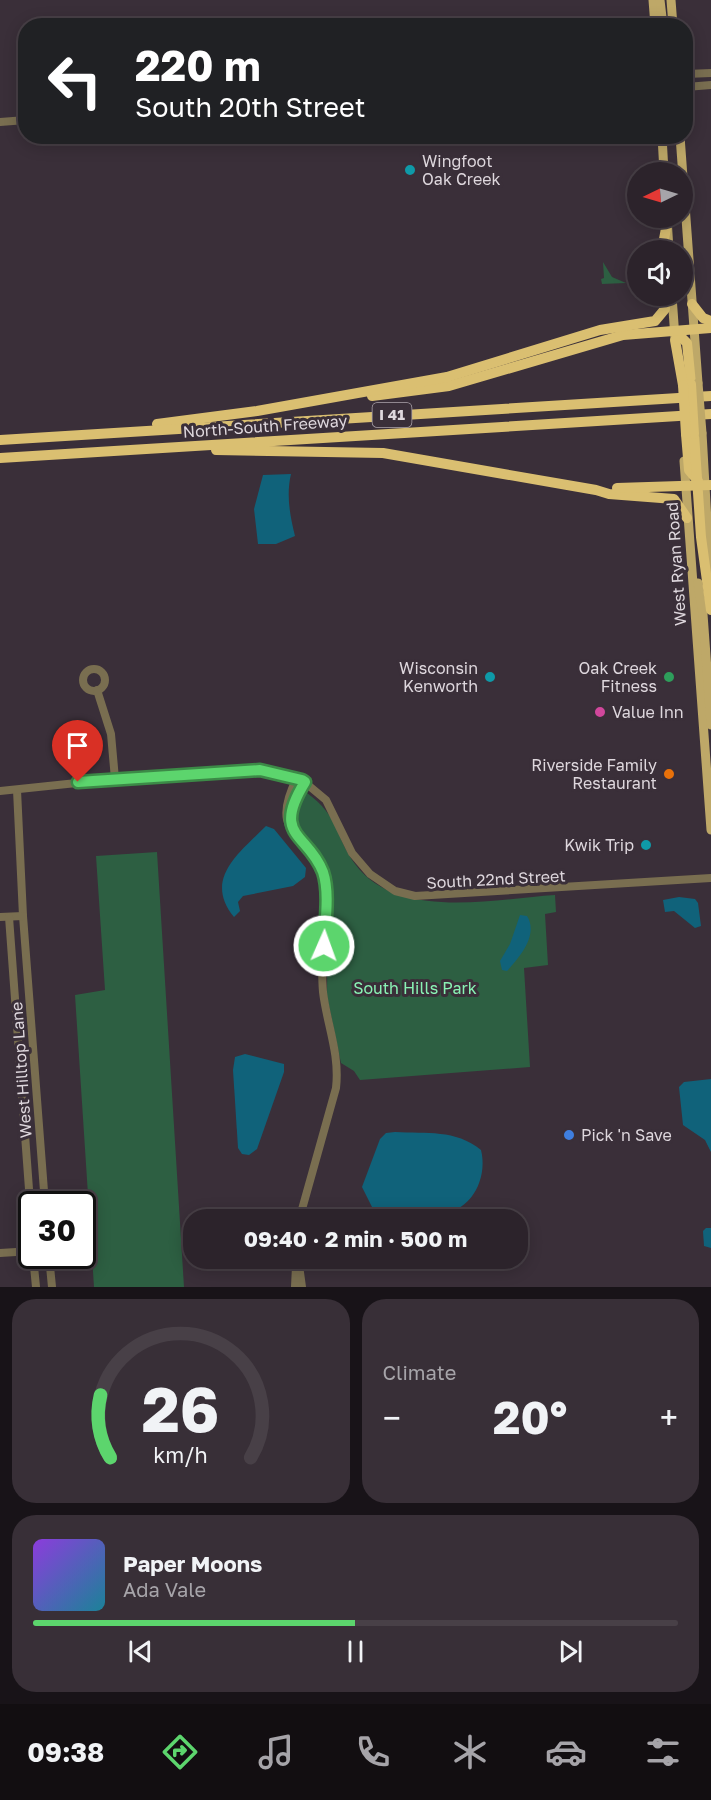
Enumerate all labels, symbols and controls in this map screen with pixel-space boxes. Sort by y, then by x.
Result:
text: 220 m [135,40,261,90]
icon: left [36,42,114,120]
text: South 20th Street [135,91,365,123]
place label: Wingfoot Oak Creek [422,151,500,189]
north arrow [627,162,693,228]
map controls [627,162,693,306]
marker: Wingfoot Oak Creek [403,163,417,177]
button: sound [627,240,693,306]
road number: I 41 [372,403,412,427]
street label: North-South Freeway [182,410,348,442]
street label: West Ryan Road [662,501,690,627]
place label: Wisconsin Kenworth [399,658,478,696]
place label: Oak Creek Fitness [579,658,657,696]
marker: Wisconsin Kenworth [483,670,497,684]
marker: Oak Creek Fitness [662,670,676,684]
place label: Value Inn [612,702,684,722]
marker: Value Inn [593,705,607,719]
pin [52,720,103,782]
icon: arrive [61,729,94,762]
place label: Riverside Family Restaurant [531,755,657,793]
marker: Riverside Family Restaurant [662,767,676,781]
place label: Kwik Trip [564,835,634,855]
marker: Kwik Trip [639,838,653,852]
street label: South 22nd Street [426,865,566,893]
position arrow [292,914,356,978]
park label: South Hills Park [353,978,477,998]
street label: West Hilltop Lane [6,1001,36,1139]
place label: Pick 'n Save [581,1125,672,1145]
marker: Pick 'n Save [562,1128,576,1142]
speed limit sign: 30 [18,1191,96,1269]
text: 09:40 · 2 min · 500 m [244,1225,467,1252]
text: Climate [383,1360,456,1384]
text: 26 [142,1371,220,1446]
text: 20° [493,1390,567,1444]
text: − [383,1398,401,1437]
text: + [660,1398,678,1437]
text: km/h [153,1442,208,1468]
text: Paper Moons [123,1550,262,1577]
text: Ada Vale [123,1577,206,1601]
icon: previous [124,1635,157,1668]
icon: pause [339,1635,372,1668]
icon: next [554,1635,587,1668]
icon: directions [159,1731,201,1773]
icon: music [255,1731,297,1773]
icon: phone [352,1731,394,1773]
icon: climate [449,1731,491,1773]
icon: car [545,1731,587,1773]
icon: filters [642,1731,684,1773]
text: 09:38 [27,1736,104,1768]

